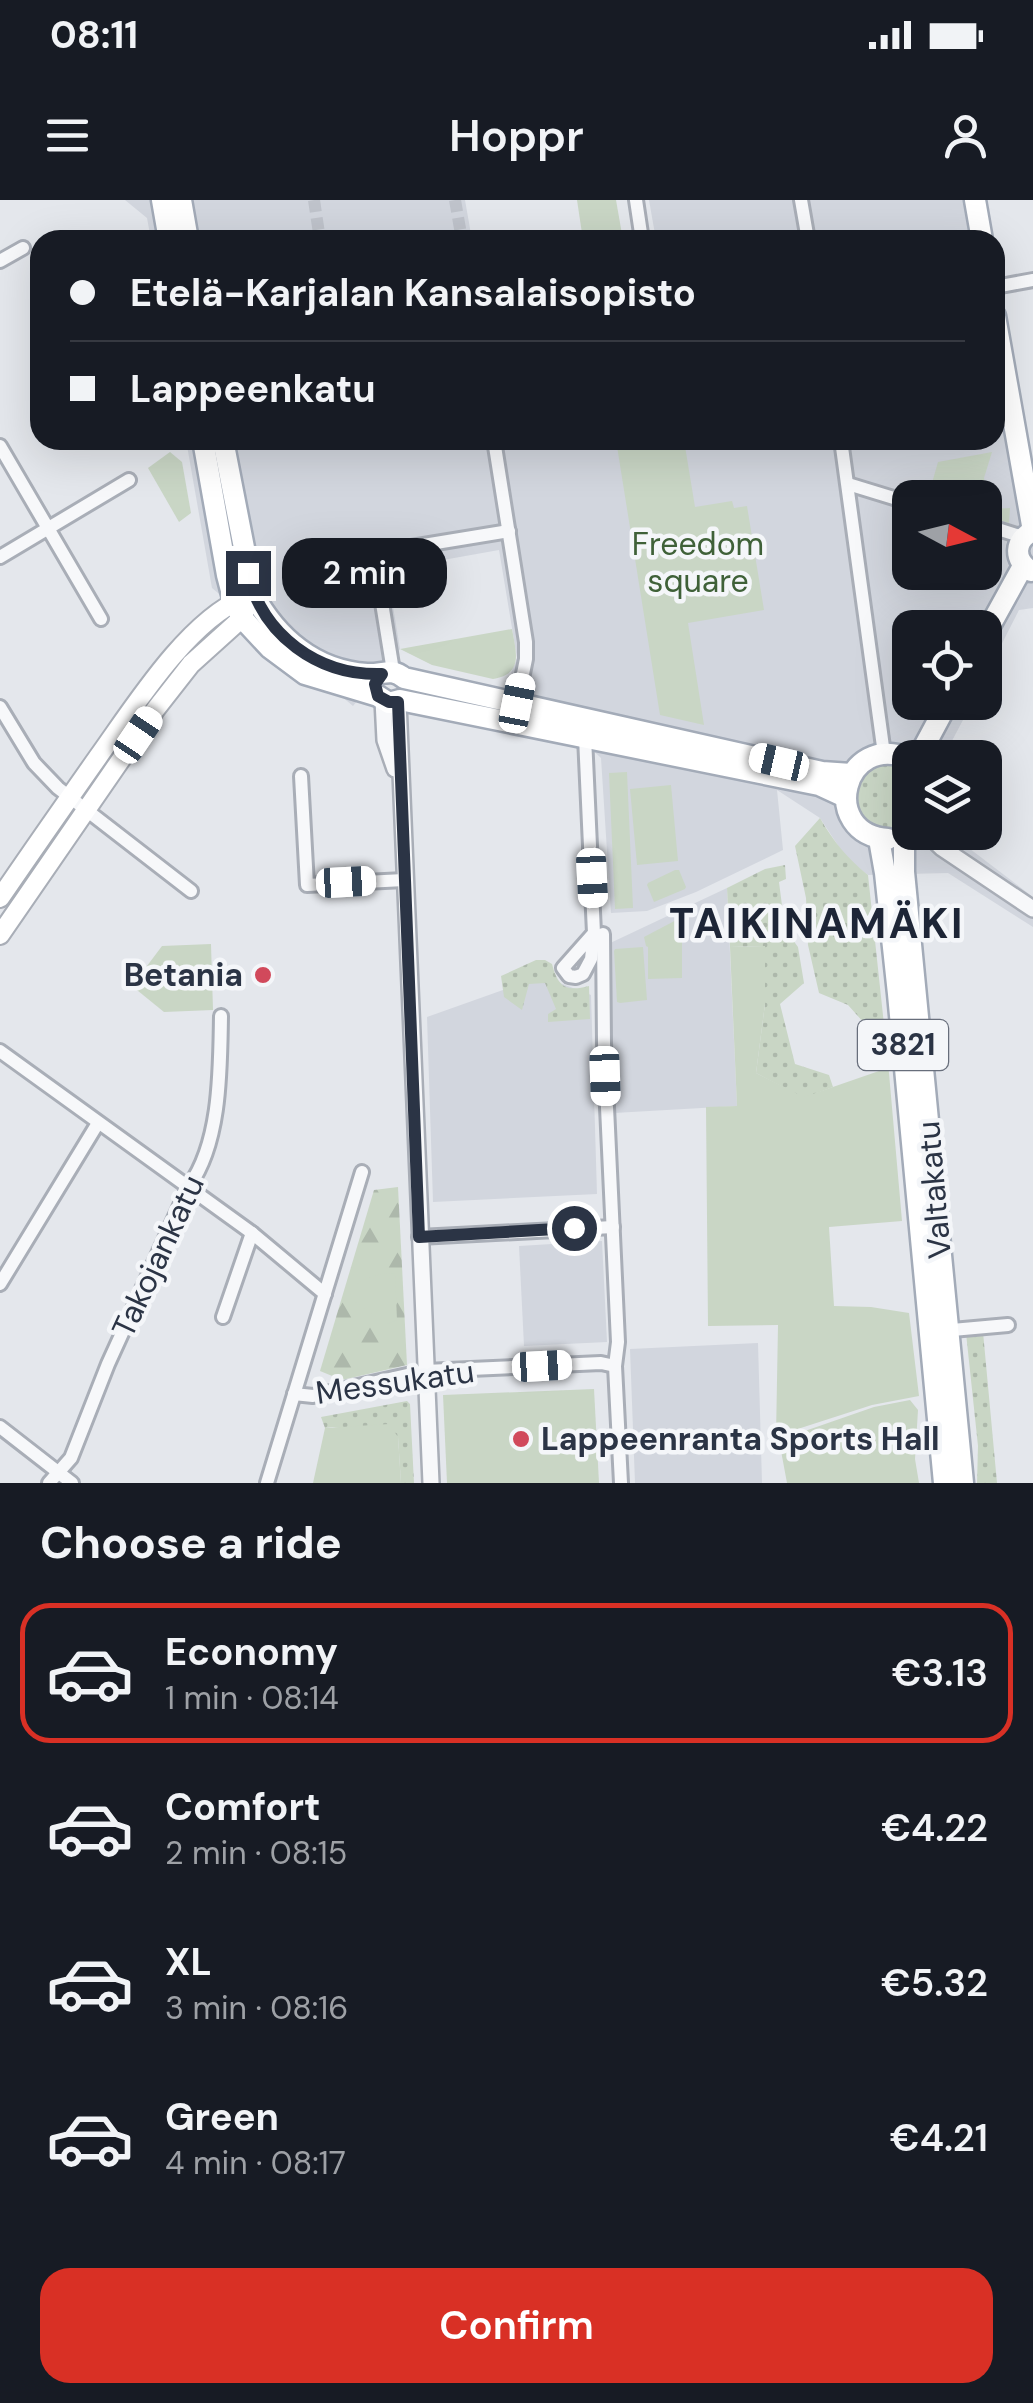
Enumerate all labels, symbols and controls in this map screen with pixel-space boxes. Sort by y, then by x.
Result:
text: 08:11 [50,10,138,60]
text: Hoppr [449,106,584,165]
icon: menu [40,108,95,163]
icon: person [938,108,993,163]
text: Etelä-Karjalan Kansalaisopisto [130,268,696,318]
text: Lappeenkatu [130,364,376,414]
north arrow [892,480,1002,590]
map controls [892,480,1002,850]
park label: Freedom square [632,523,764,602]
callout: 2 min [283,538,448,608]
route end [226,551,271,596]
text: 2 min [323,552,406,594]
button: locate [892,610,1002,720]
car [497,671,537,735]
car [109,702,167,768]
button: layers [892,740,1002,850]
car [746,741,812,783]
car [575,847,609,909]
car [315,865,377,899]
district label: TAIKINAMÄKI [669,896,965,951]
place label: Betania [124,954,243,996]
marker: Betania [252,964,274,986]
road number: 3821 [858,1020,948,1070]
car [589,1045,621,1107]
street label: Valtakatu [907,1119,961,1261]
street label: Takojankatu [102,1168,214,1344]
route start [552,1206,597,1251]
car [511,1349,573,1383]
street label: Messukatu [313,1350,477,1414]
place label: Lappeenranta Sports Hall [541,1418,940,1460]
marker: Lappeenranta Sports Hall [510,1428,532,1450]
text: Choose a ride [40,1513,342,1572]
text: Economy [165,1627,338,1677]
icon: car [45,1628,135,1718]
text: €3.13 [892,1648,988,1698]
text: 1 min · 08:14 [165,1677,339,1719]
text: Comfort [165,1782,321,1832]
icon: car [45,1783,135,1873]
text: €4.22 [881,1803,988,1853]
text: 2 min · 08:15 [165,1832,347,1874]
text: XL [165,1937,212,1987]
icon: car [45,1938,135,2028]
text: €5.32 [881,1958,988,2008]
text: 3 min · 08:16 [165,1987,348,2029]
text: Green [165,2092,279,2142]
icon: car [45,2093,135,2183]
text: €4.21 [890,2113,988,2163]
text: 4 min · 08:17 [165,2142,346,2184]
button: Confirm [40,2268,993,2383]

